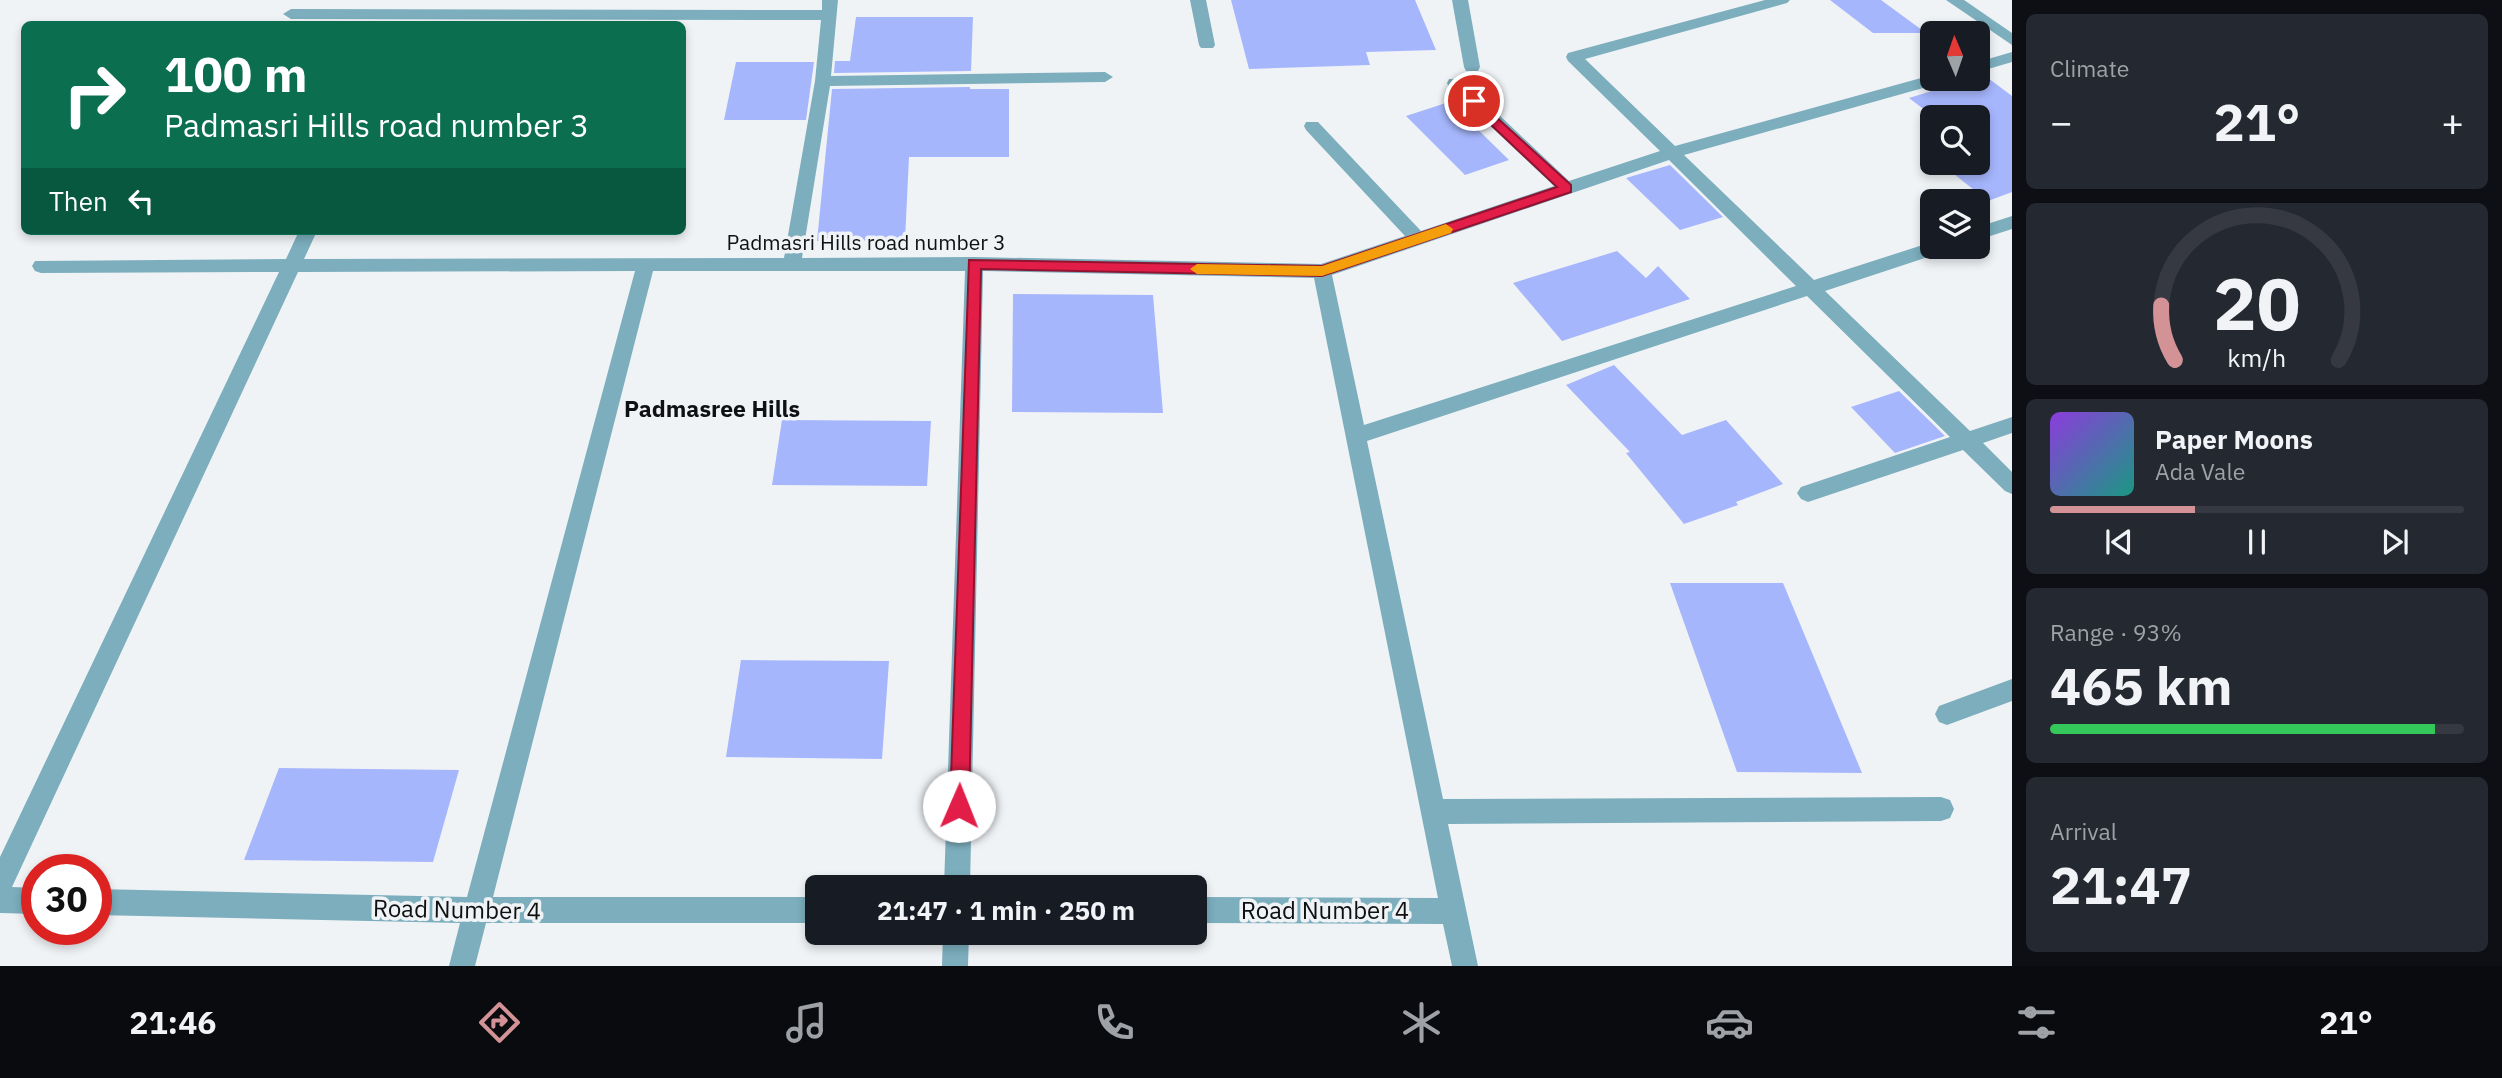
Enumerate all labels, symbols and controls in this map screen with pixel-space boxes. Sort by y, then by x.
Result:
north arrow [1920,21,1990,91]
map controls [1920,21,1990,259]
text: 100 m [164,42,308,105]
icon: right [49,49,140,140]
text: Climate [2050,53,2129,83]
pin [1444,71,1504,131]
icon: arrive [1455,82,1493,120]
text: 21° [2214,88,2300,155]
text: − [2050,97,2073,146]
text: + [2441,97,2464,146]
text: Padmasri Hills road number 3 [164,104,589,146]
button: search [1920,105,1990,175]
icon: left [122,182,160,220]
text: Then [49,184,108,218]
button: layers [1920,189,1990,259]
street label: Padmasri Hills road number 3 [726,228,1006,256]
text: 20 [2213,255,2301,350]
text: km/h [2228,341,2286,374]
district label: Padmasree Hills [624,393,800,423]
text: Paper Moons [2155,422,2313,456]
text: Ada Vale [2155,456,2245,486]
icon: previous [2100,523,2138,561]
icon: pause [2238,523,2276,561]
icon: next [2376,523,2414,561]
text: Range · 93% [2050,617,2182,647]
text: 465 km [2050,652,2232,719]
position arrow [922,769,996,843]
text: Arrival [2050,816,2117,846]
text: 21:47 [2050,851,2192,918]
speed limit sign: 30 [21,854,112,945]
street label: Road Number 4 [373,892,541,926]
text: 21:47 · 1 min · 250 m [877,893,1135,927]
street label: Road Number 4 [1241,894,1409,926]
icon: directions [475,998,524,1047]
icon: music [782,998,831,1047]
icon: phone [1090,998,1139,1047]
icon: climate [1397,998,1446,1047]
icon: car [1705,998,1754,1047]
icon: filters [2012,998,2061,1047]
text: 21:46 [129,1001,217,1043]
text: 21° [2319,1001,2373,1043]

